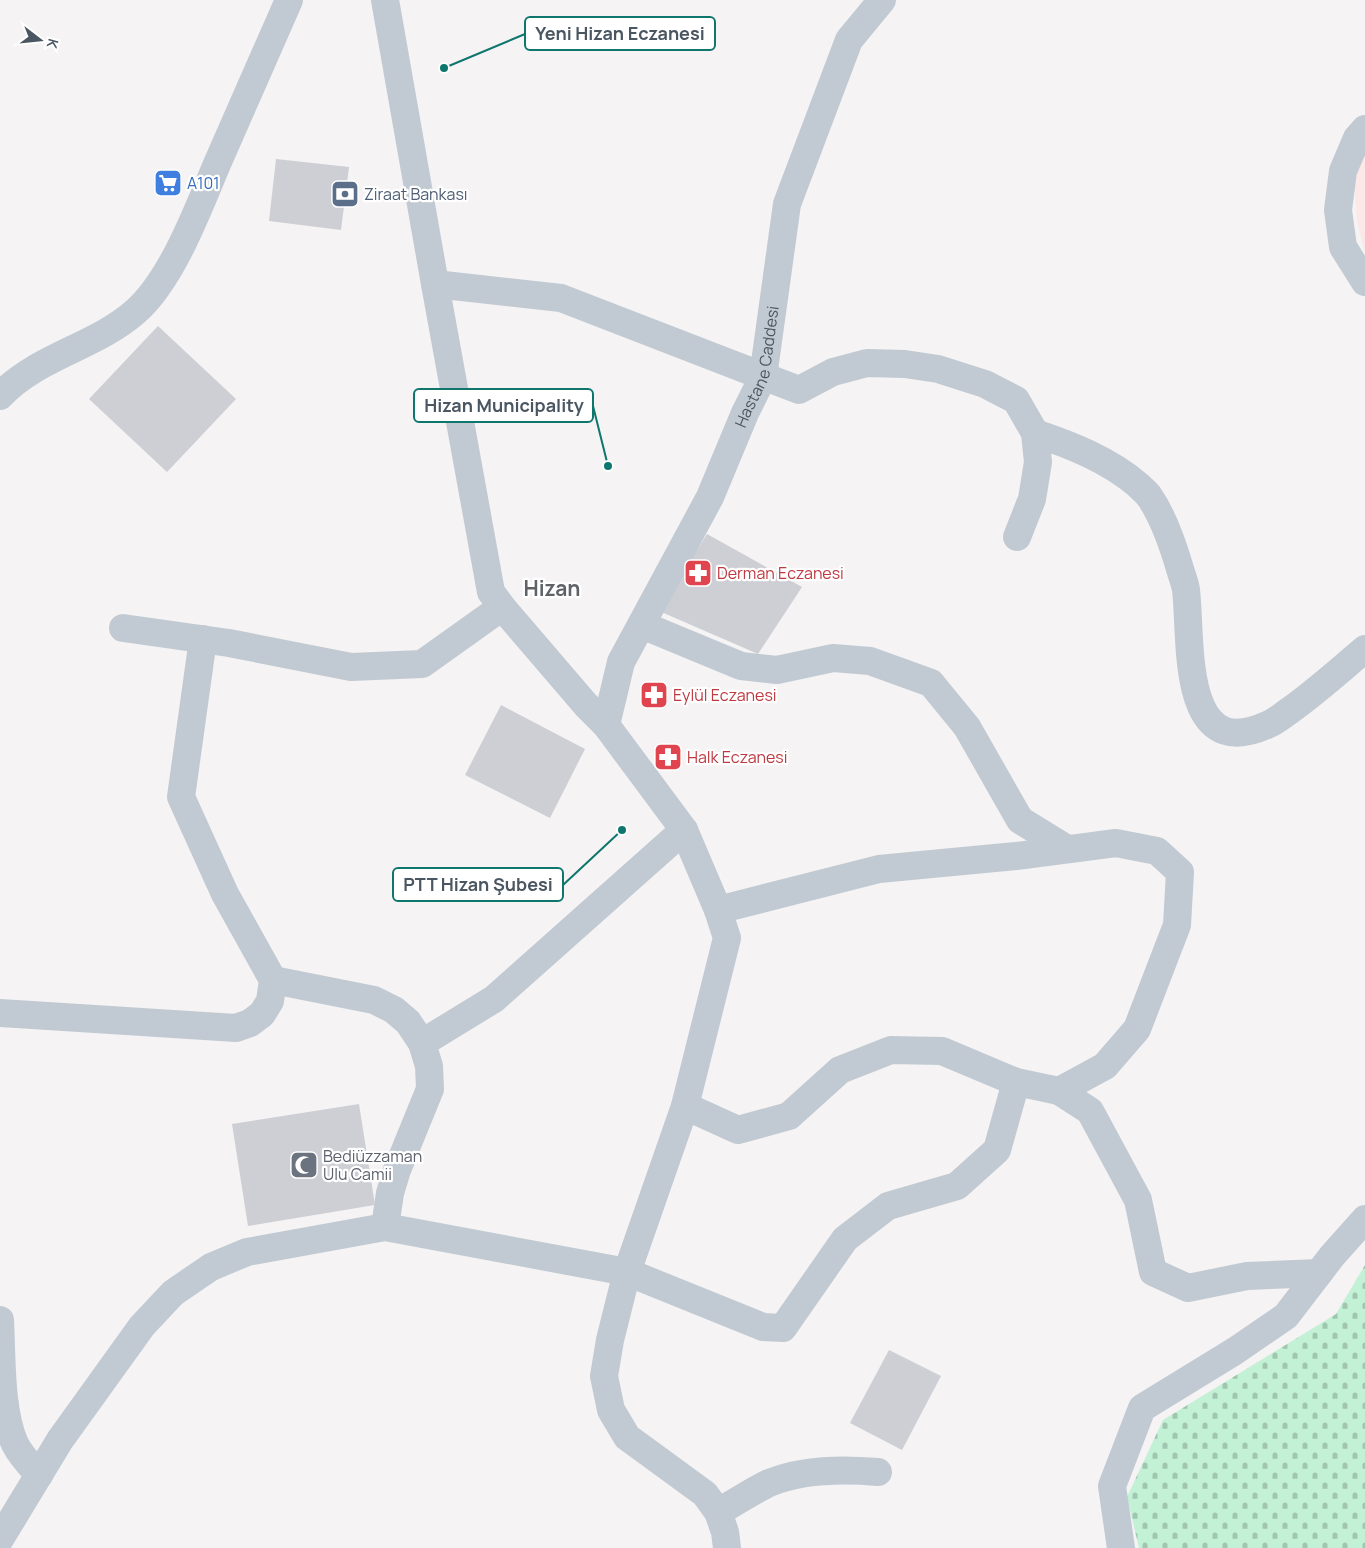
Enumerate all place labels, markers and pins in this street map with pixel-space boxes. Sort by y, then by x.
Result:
callout: Yeni Hizan Eczanesi [525,17,715,50]
supermarket icon: A101 [153,168,183,198]
place label: A101 [187,172,219,194]
bank icon: Ziraat Bankası [330,179,360,209]
place label: Ziraat Bankası [364,183,468,205]
callout: Hizan Municipality [414,389,593,422]
pharmacy icon: Derman Eczanesi [683,558,713,588]
place label: Derman Eczanesi [717,562,844,584]
pharmacy icon: Eylül Eczanesi [639,680,669,710]
place label: Eylül Eczanesi [673,684,777,706]
pharmacy icon: Halk Eczanesi [653,742,683,772]
place label: Halk Eczanesi [687,746,788,768]
callout: PTT Hizan Şubesi [393,868,563,901]
place label: Bediüzzaman Ulu Camii [323,1145,422,1185]
mosque icon: Bediüzzaman Ulu Camii [289,1150,319,1180]

